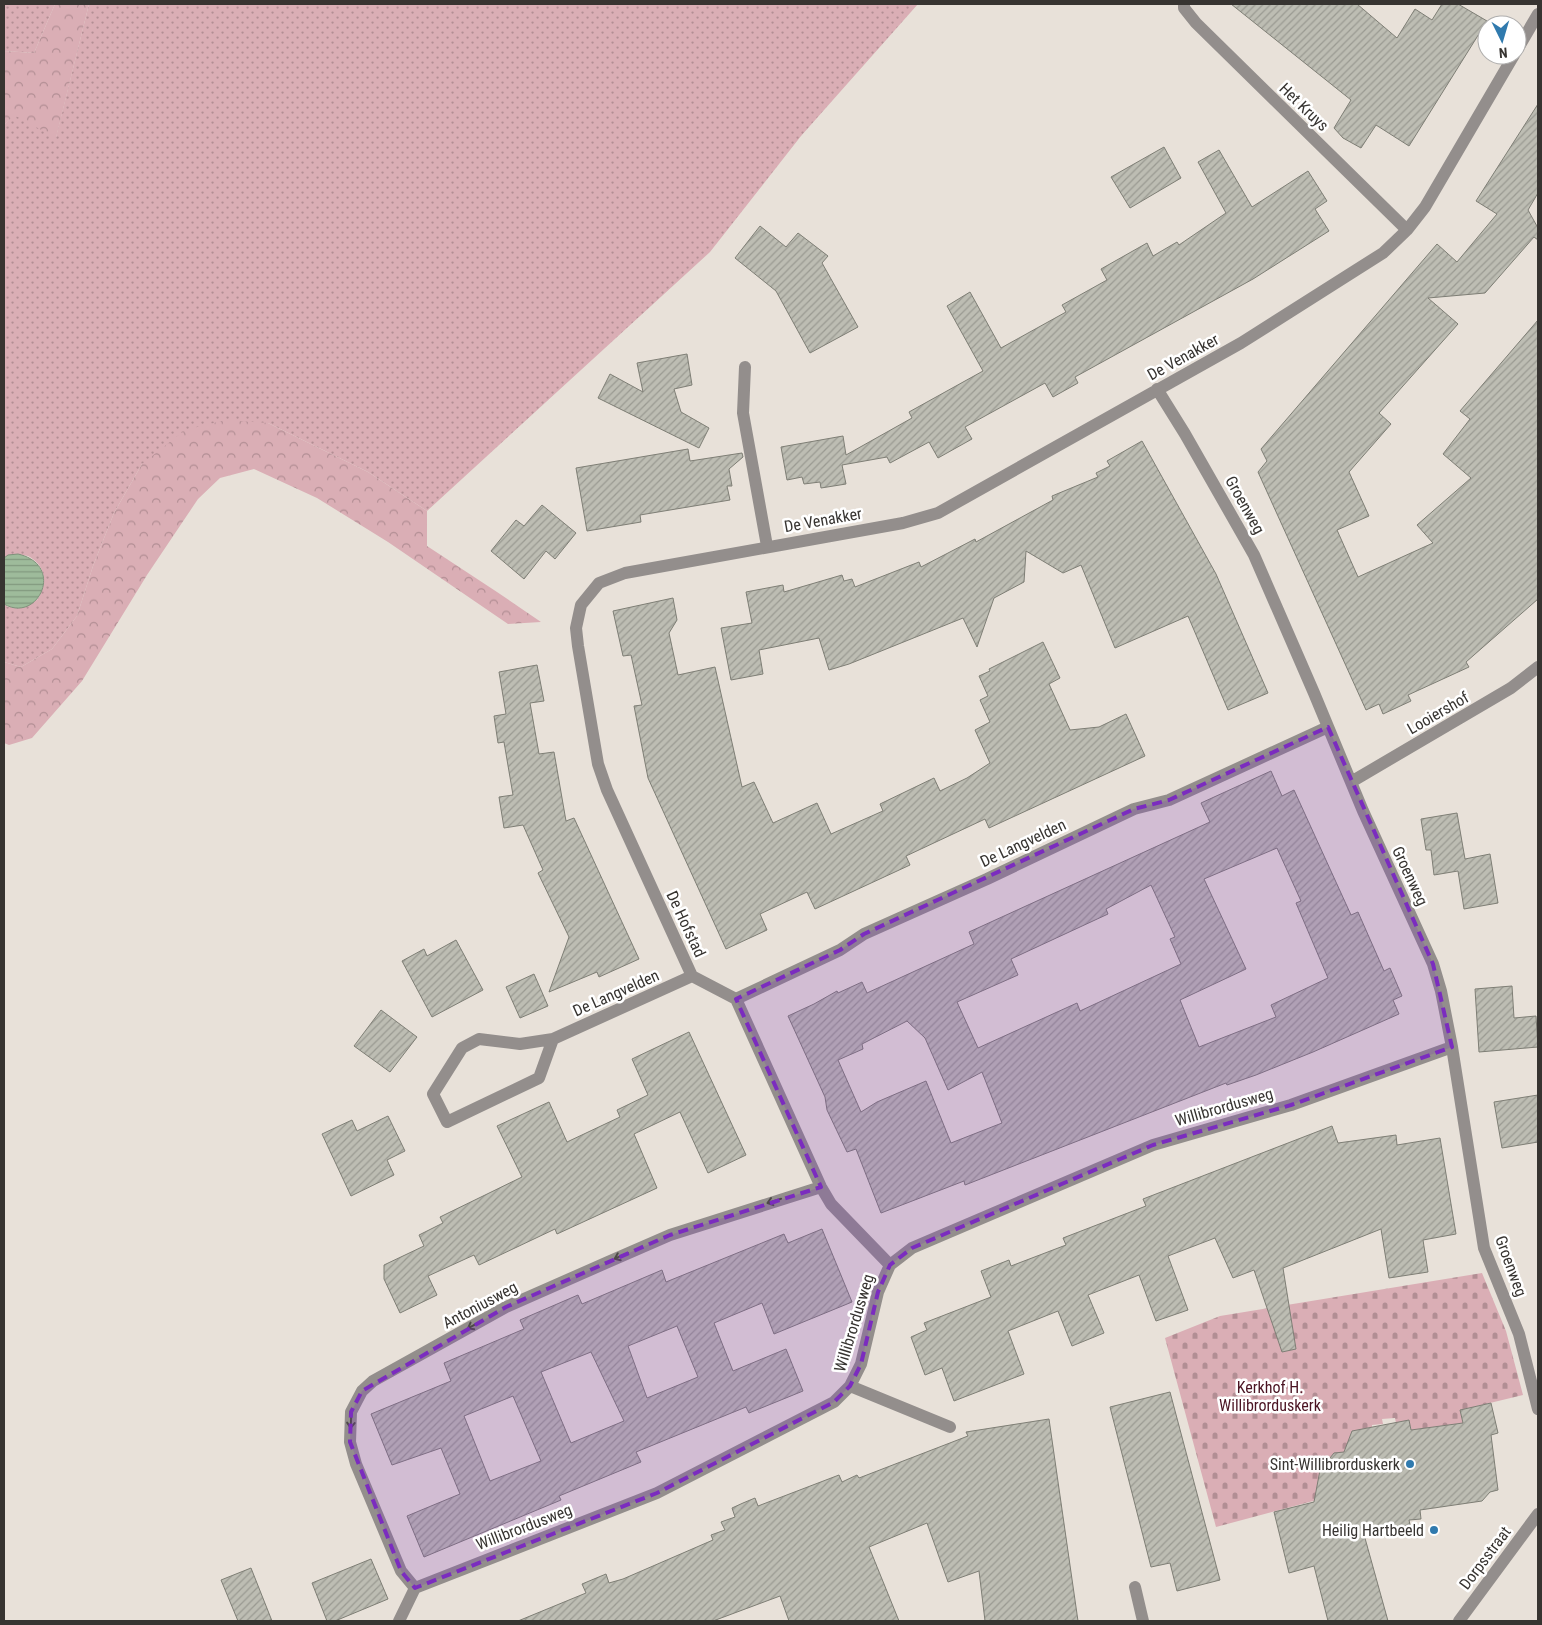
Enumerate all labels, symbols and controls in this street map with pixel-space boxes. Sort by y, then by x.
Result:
north arrow [1477,15,1527,65]
text: N [1498,45,1508,61]
street label: Het Kruys [1275,79,1333,135]
street label: De Venakker [1144,330,1222,384]
street label: Groenweg [1221,473,1269,537]
street label: De Venakker [783,504,863,536]
street label: Looiershof [1404,688,1472,738]
street label: De Langvelden [977,815,1069,871]
street label: Groenweg [1388,843,1432,909]
street label: De Hofstad [662,888,710,960]
street label: De Langvelden [570,966,662,1020]
street label: Willibrordusweg [1173,1084,1275,1130]
one-way arrow [766,1197,782,1207]
street label: Groenweg [1491,1233,1531,1299]
one-way arrow [614,1252,629,1261]
street label: Willibrordusweg [830,1272,878,1374]
street label: Antoniusweg [439,1277,521,1333]
one-way arrow [467,1320,482,1330]
park label: Kerkhof H. Willibrorduskerk [1219,1378,1322,1415]
one-way arrow [346,1412,355,1428]
place label: Sint-Willibrorduskerk [1270,1455,1401,1474]
marker: Sint-Willibrorduskerk [1404,1458,1416,1470]
street label: Willibrordusweg [473,1500,575,1554]
place label: Heilig Hartbeeld [1322,1521,1424,1540]
street label: Dorpsstraat [1455,1523,1515,1593]
marker: Heilig Hartbeeld [1428,1524,1440,1536]

